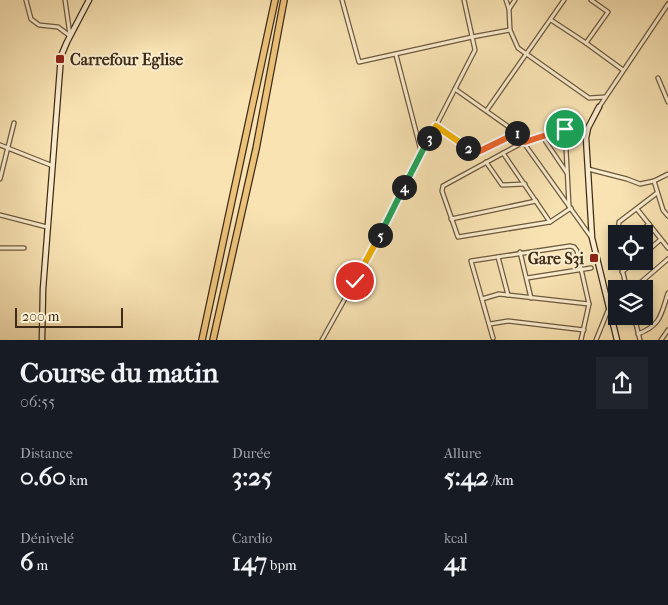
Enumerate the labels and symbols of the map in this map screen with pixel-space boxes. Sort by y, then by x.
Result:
place label: Carrefour Eglise [70,50,183,70]
marker: Carrefour Eglise [54,53,66,65]
pin [544,108,586,150]
pin: 1 [504,120,530,146]
pin: 3 [416,126,442,150]
pin: 2 [456,136,480,160]
pin: 4 [392,174,416,200]
pin: 5 [368,222,392,248]
place label: Gare S3i [528,249,584,269]
marker: Gare S3i [588,252,600,264]
pin [334,260,376,302]
scale bar [15,305,122,328]

